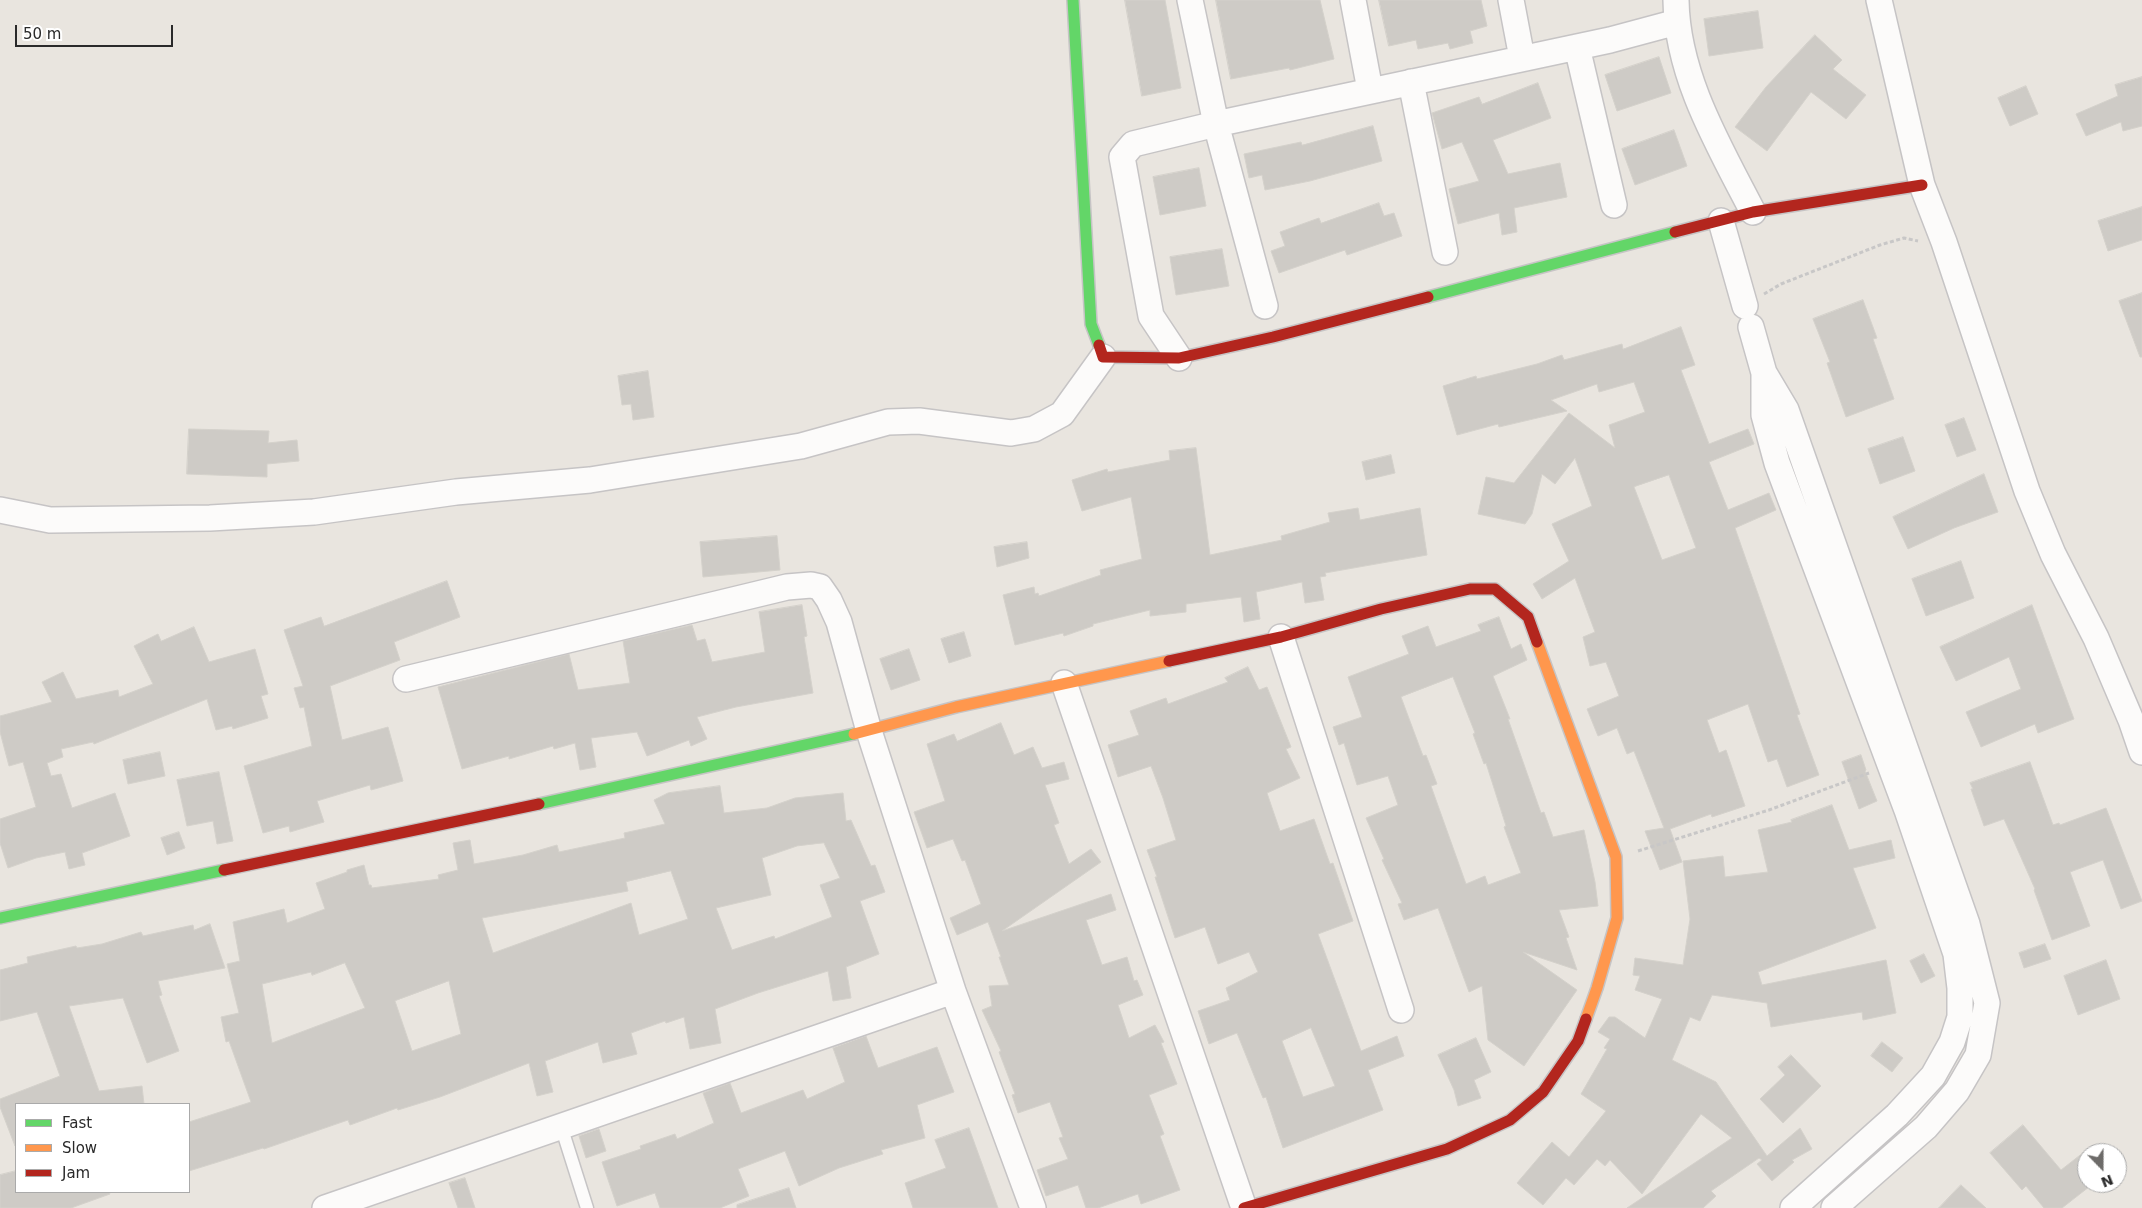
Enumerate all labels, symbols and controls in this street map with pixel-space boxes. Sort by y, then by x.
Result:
scale bar [18,15,175,47]
text: 50 m [23,25,61,43]
legend [15,1103,190,1193]
text: Fast [62,1114,92,1132]
text: Slow [62,1139,97,1157]
north arrow [2077,1143,2127,1193]
text: Jam [62,1164,90,1182]
text: N [2099,1171,2116,1191]

